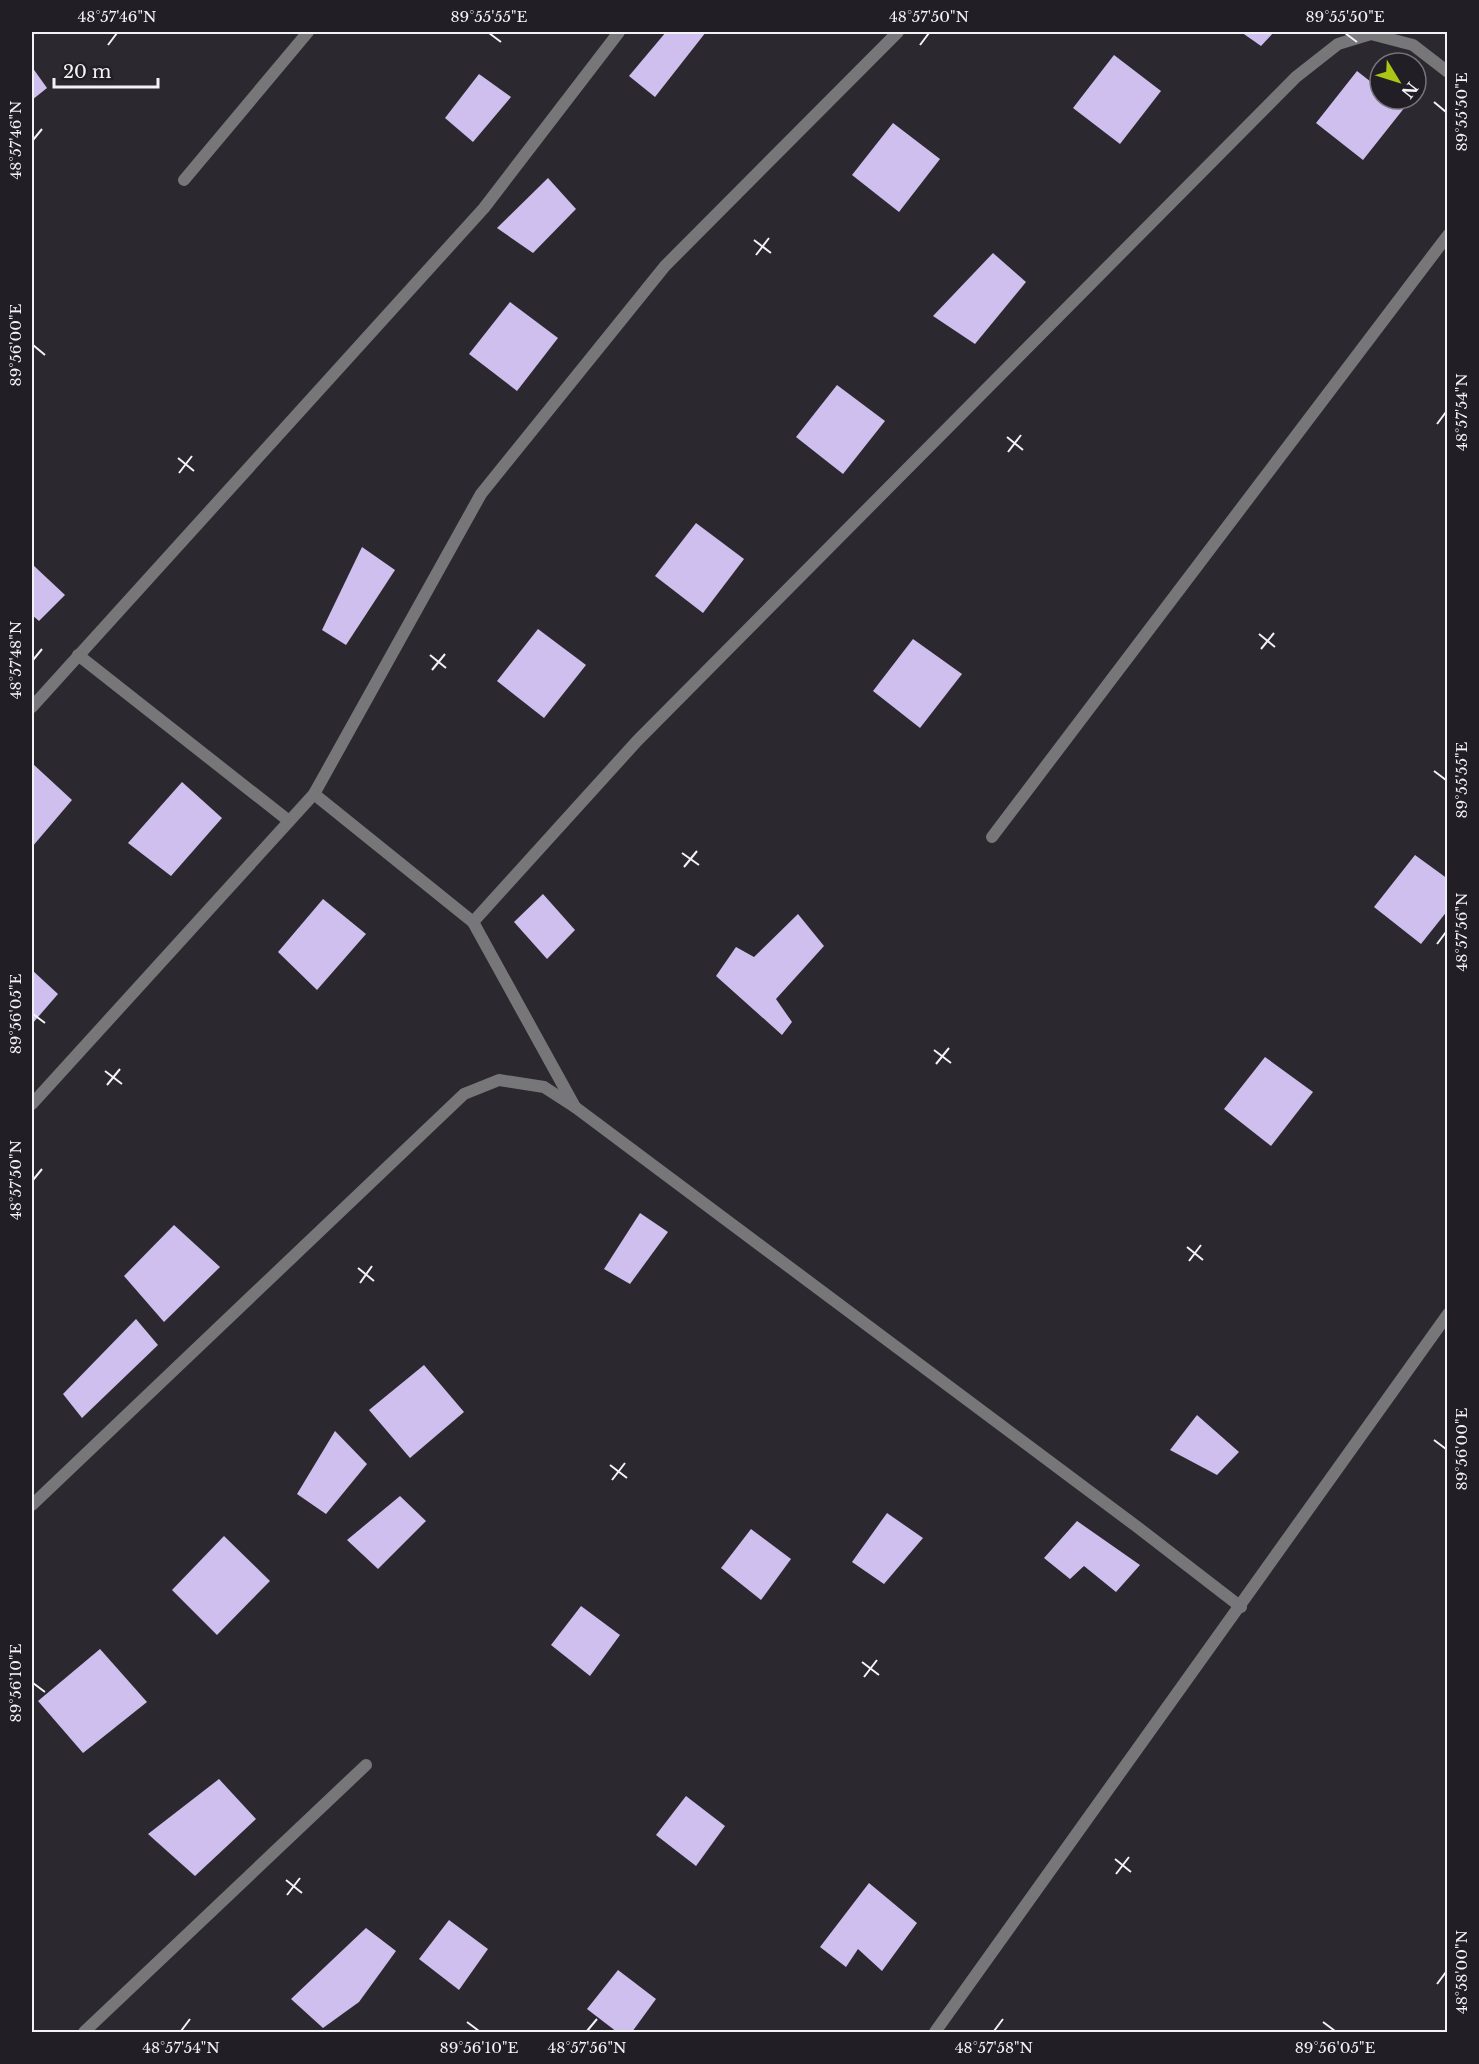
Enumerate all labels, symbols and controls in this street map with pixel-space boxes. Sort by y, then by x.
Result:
text: 48°57'46"N [78,7,156,26]
text: 89°55'55"E [451,7,528,26]
text: 48°57'50"N [889,7,969,26]
text: 89°55'50"E [1305,7,1385,26]
scale bar [54,51,158,89]
north arrow [1368,51,1428,111]
text: 20 m [63,61,111,83]
text: 89°55'50"E [1452,72,1471,152]
text: N [1397,78,1422,102]
text: 48°57'46"N [6,101,25,179]
text: 89°56'00"E [6,303,25,386]
text: 48°57'54"N [1452,373,1471,451]
text: 48°57'48"N [6,621,25,699]
text: 89°55'55"E [1452,741,1471,818]
text: 48°57'56"N [1452,893,1471,971]
text: 89°56'05"E [6,974,25,1054]
text: 48°57'50"N [6,1140,25,1220]
text: 89°56'00"E [1452,1407,1471,1490]
text: 89°56'10"E [6,1643,25,1722]
text: 48°58'00"N [1452,1930,1471,2014]
text: 48°57'54"N [142,2038,220,2057]
text: 89°56'10"E [440,2038,519,2057]
text: 48°57'56"N [548,2038,626,2057]
text: 48°57'58"N [955,2038,1033,2057]
text: 89°56'05"E [1295,2038,1375,2057]

